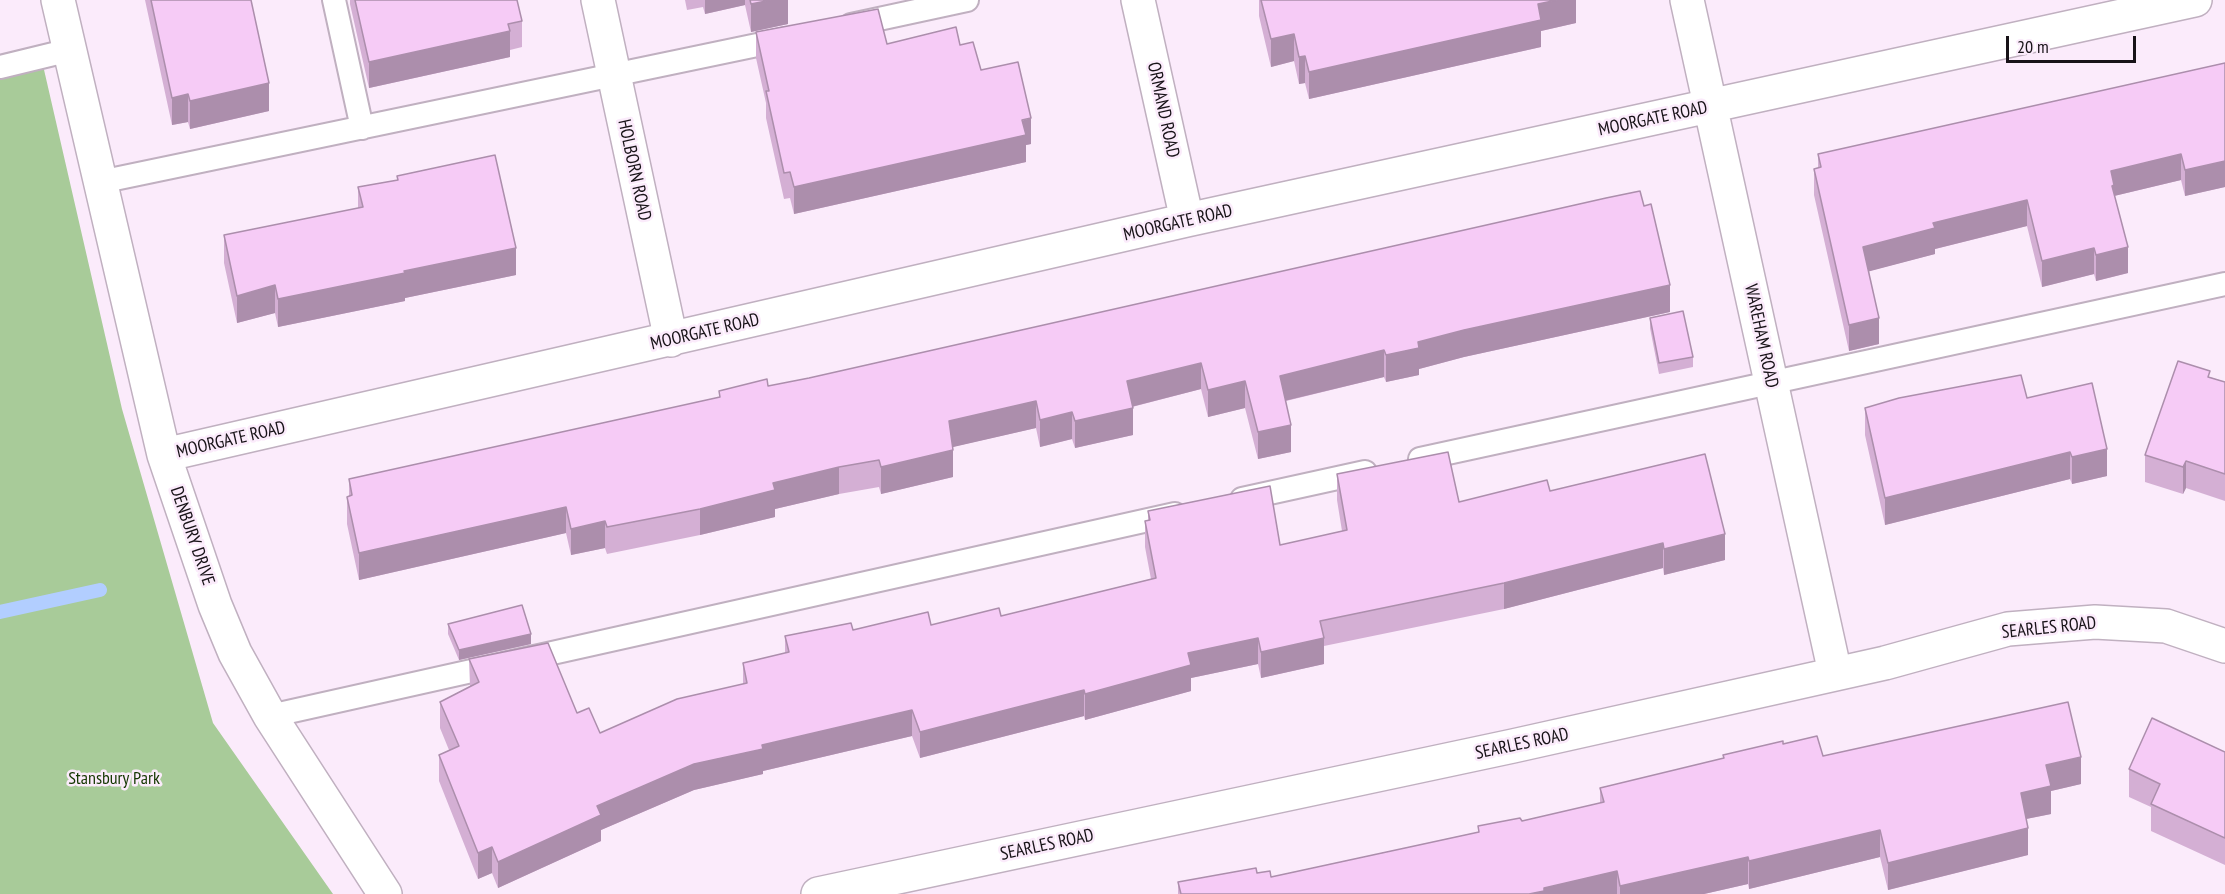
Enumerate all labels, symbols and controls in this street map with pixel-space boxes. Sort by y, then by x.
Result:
scale bar [2009,24,2140,62]
text: 20 m [2017,35,2049,58]
street label: ORMAND ROAD [1142,60,1184,160]
street label: MOORGATE ROAD [1596,97,1710,141]
street label: HOLBORN ROAD [613,117,655,223]
street label: MOORGATE ROAD [1122,200,1234,246]
street label: WAREHAM ROAD [1739,282,1783,390]
street label: MOORGATE ROAD [649,309,761,355]
street label: MOORGATE ROAD [175,417,287,463]
street label: DENBURY DRIVE [165,484,219,588]
street label: SEARLES ROAD [2001,612,2097,644]
street label: SEARLES ROAD [1473,724,1571,764]
park label: Stansbury Park [68,768,160,790]
street label: SEARLES ROAD [998,825,1096,865]

